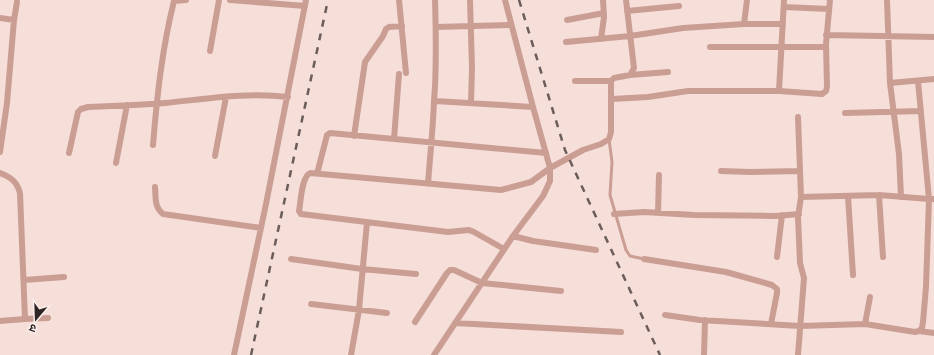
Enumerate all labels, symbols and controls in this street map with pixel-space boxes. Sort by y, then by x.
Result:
north arrow [16,299,56,339]
text: उ [27,321,38,336]

